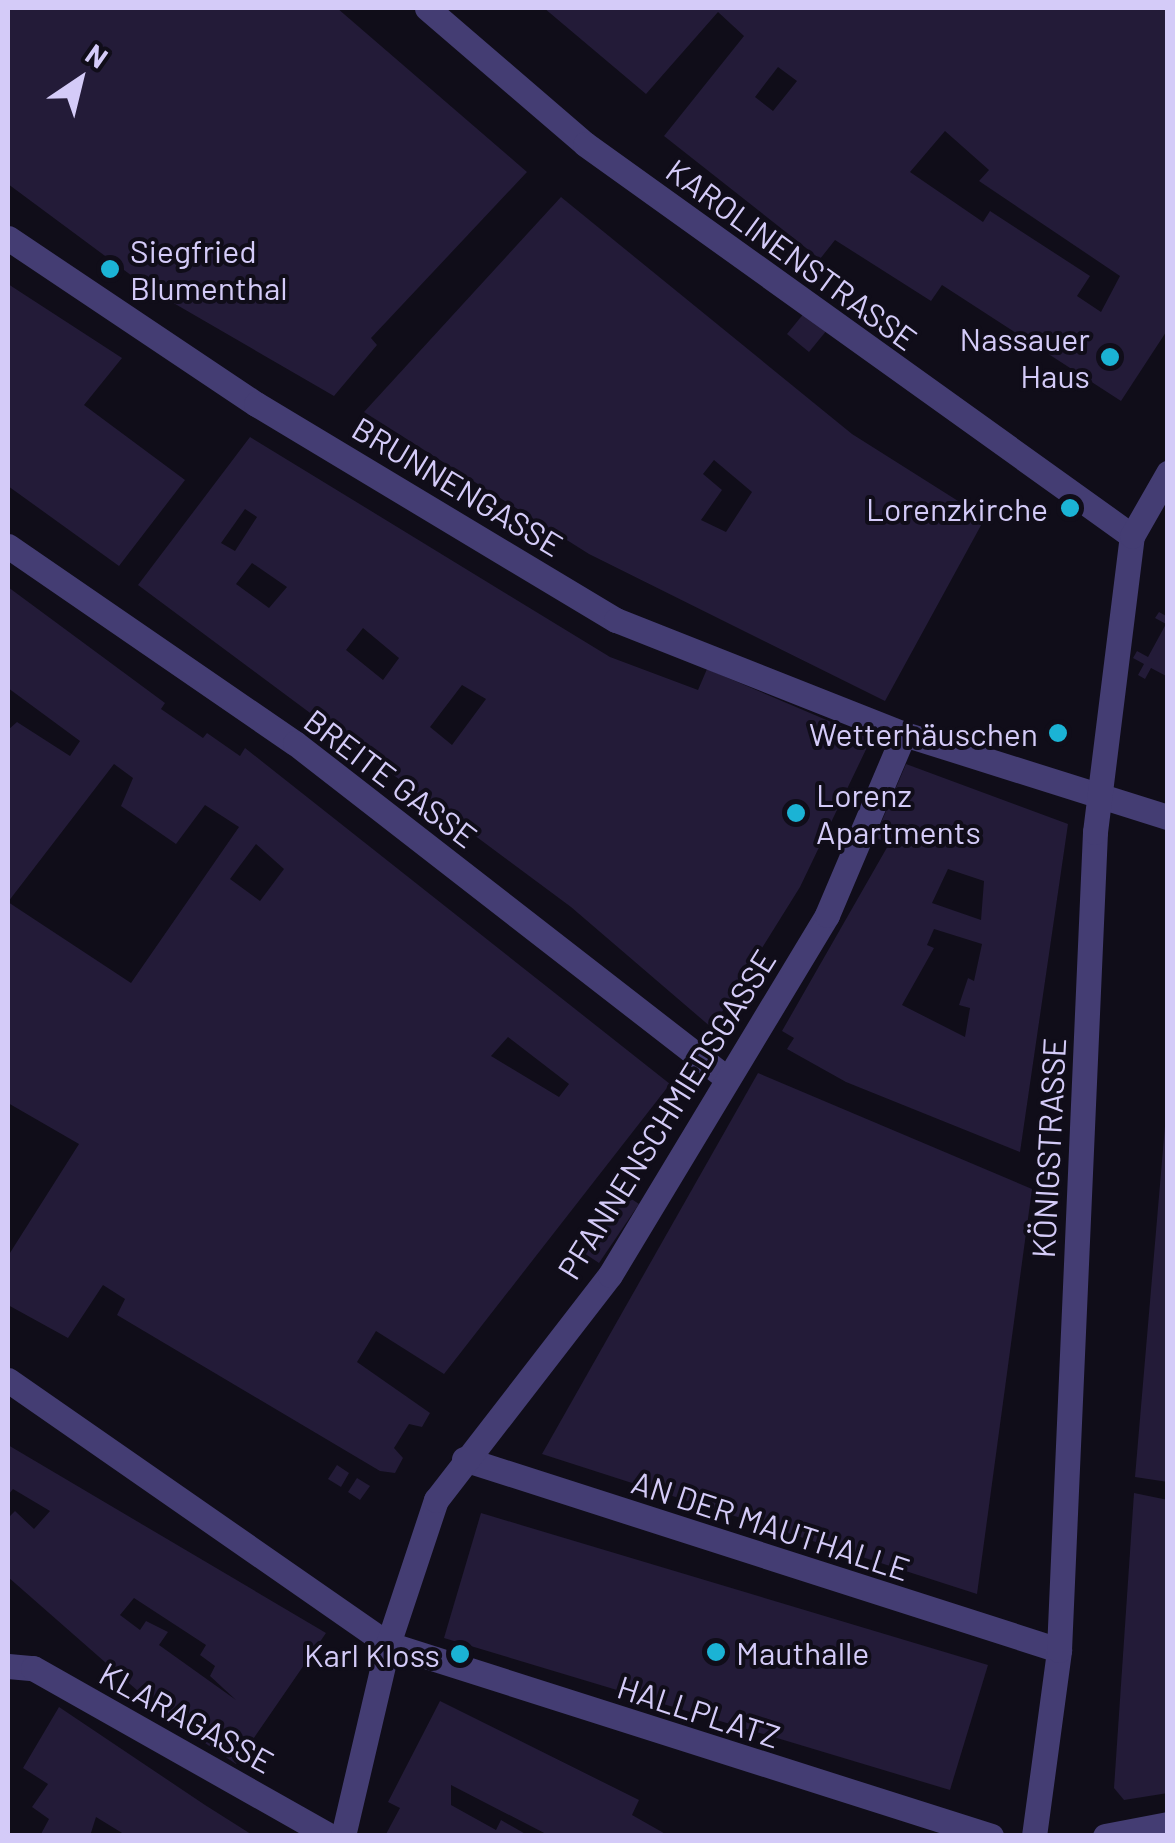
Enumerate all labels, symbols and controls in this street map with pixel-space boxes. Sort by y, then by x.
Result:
north arrow [30,30,130,130]
text: N [80,36,115,75]
street label: KAROLINENSTRASSE [659,150,925,358]
place label: Siegfried Blumenthal [130,232,288,307]
marker: Siegfried Blumenthal [99,258,121,280]
place label: Nassauer Haus [960,320,1090,395]
marker: Nassauer Haus [1099,346,1121,368]
street label: BRUNNENGASSE [346,408,570,564]
place label: Lorenzkirche [866,489,1048,527]
marker: Lorenzkirche [1057,495,1083,521]
street label: BREITE GASSE [297,701,485,855]
place label: Wetterhäuschen [809,714,1038,752]
marker: Wetterhäuschen [1047,722,1069,744]
place label: Lorenz Apartments [816,776,981,851]
marker: Lorenz Apartments [785,802,807,824]
street label: PFANNENSCHMIEDSGASSE [549,942,783,1286]
street label: KÖNIGSTRASSE [1023,1037,1073,1259]
street label: AN DER MAUTHALLE [627,1462,915,1588]
place label: Mauthalle [736,1633,869,1671]
place label: Karl Kloss [304,1635,440,1673]
marker: Mauthalle [705,1641,727,1663]
marker: Karl Kloss [449,1643,471,1665]
street label: KLARAGASSE [93,1653,281,1781]
street label: HALLPLATZ [613,1667,785,1755]

